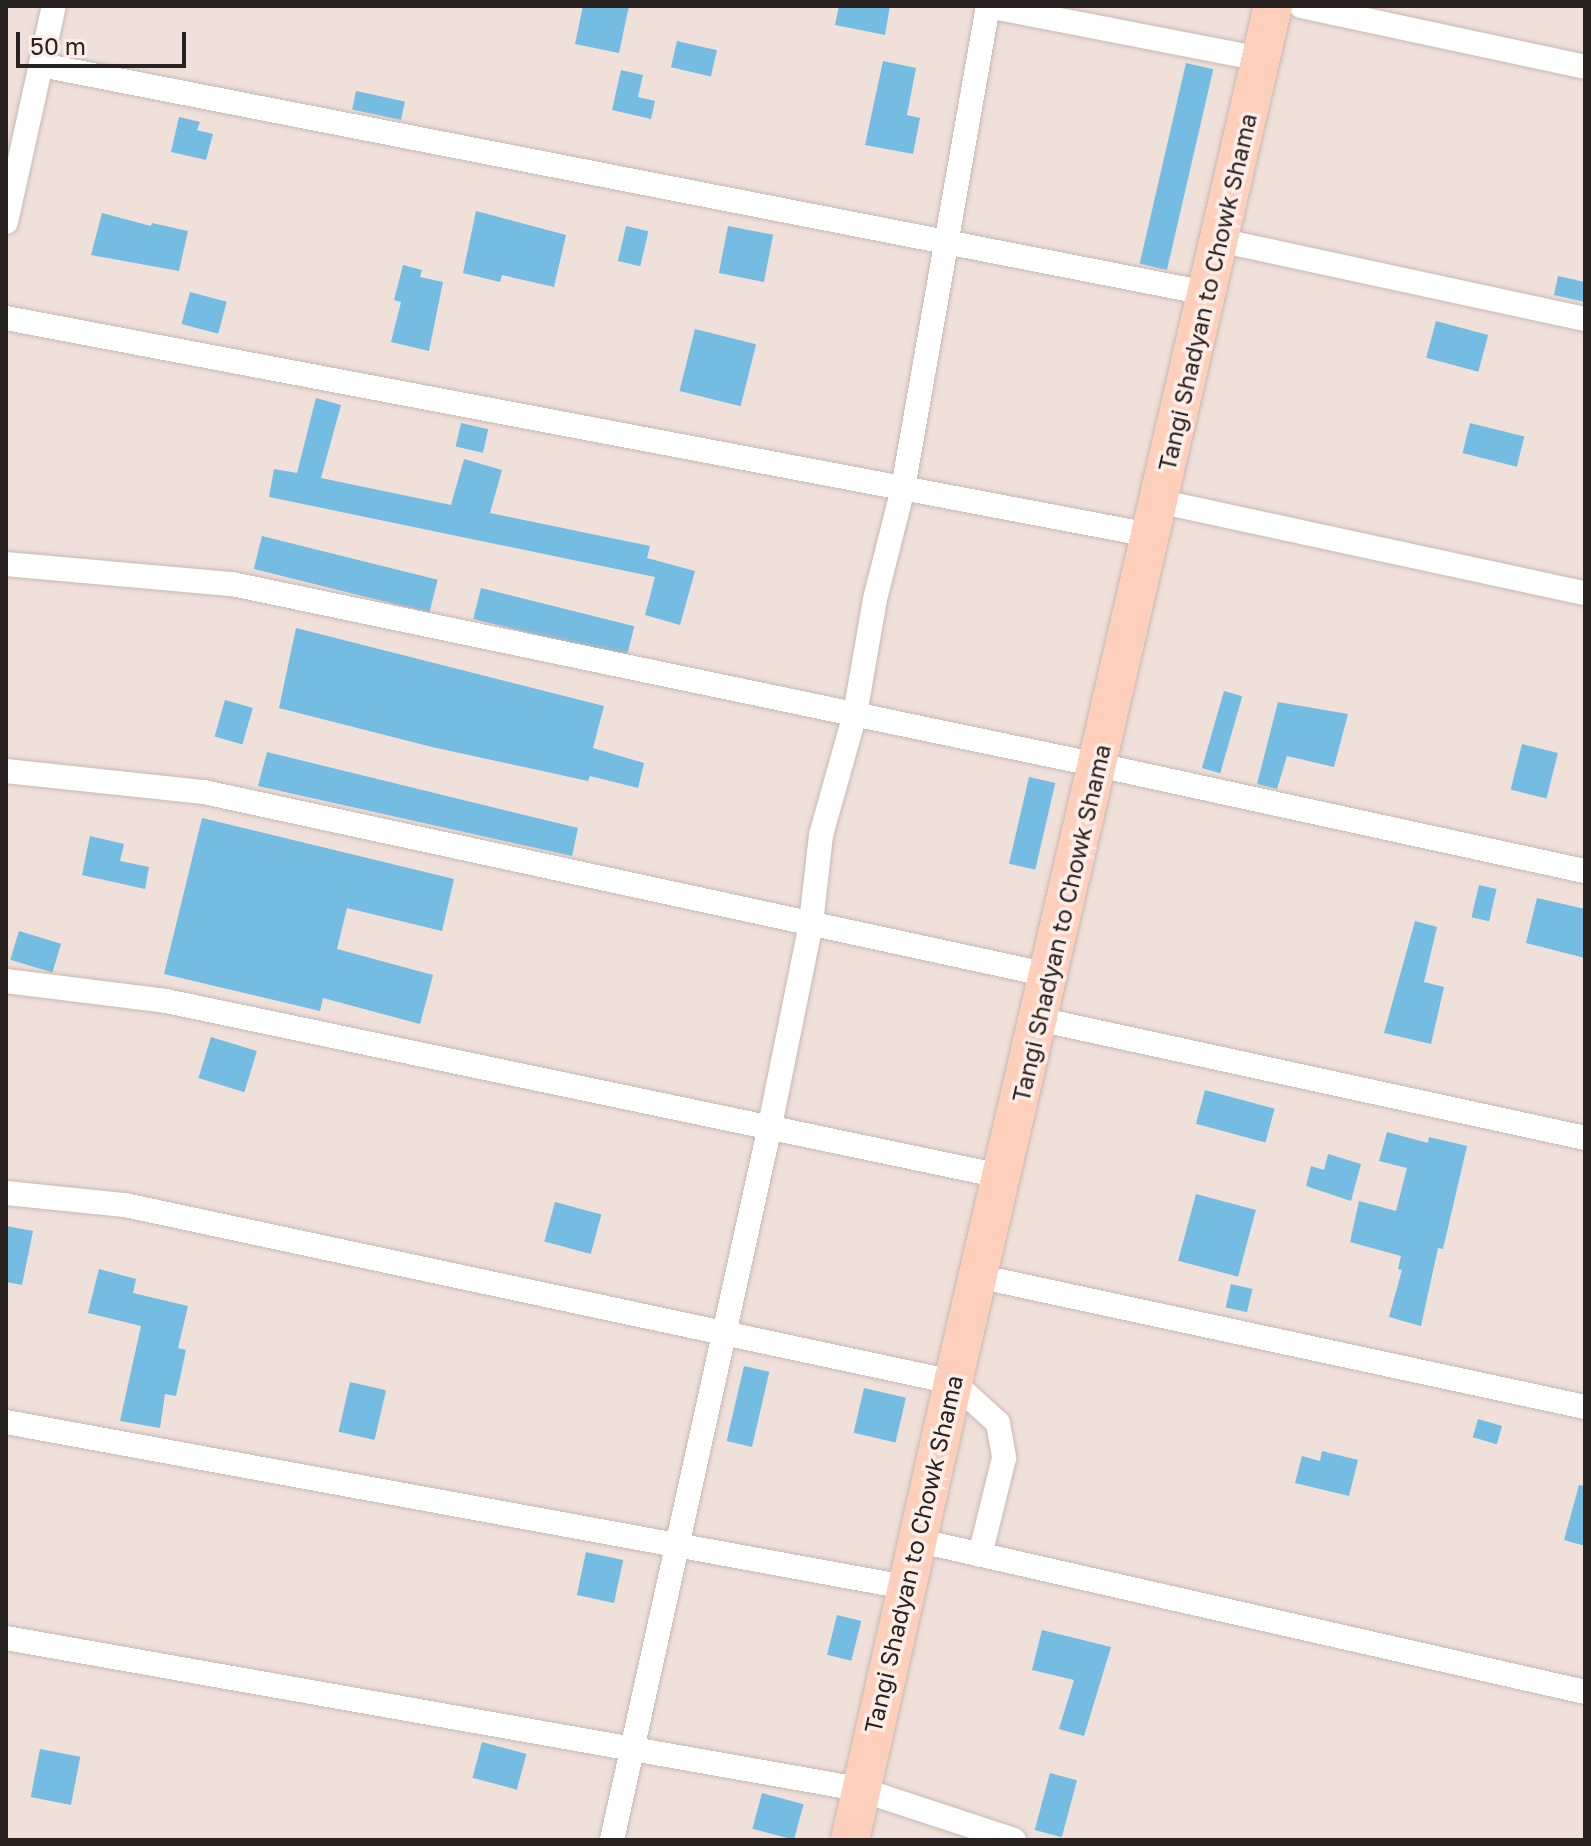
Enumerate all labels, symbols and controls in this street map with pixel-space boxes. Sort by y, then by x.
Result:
scale bar [20,16,190,66]
text: 50 m [30,31,86,60]
street label: Tangi Shadyan to Chowk Shama [1152,110,1262,474]
street label: Tangi Shadyan to Chowk Shama [1006,741,1116,1105]
street label: Tangi Shadyan to Chowk Shama [858,1372,968,1736]

